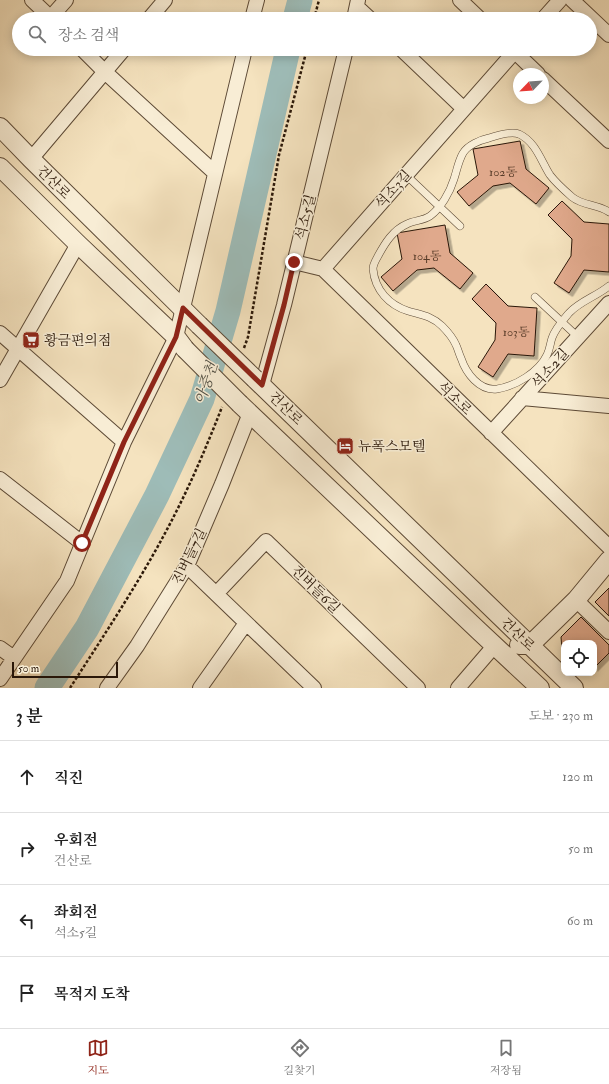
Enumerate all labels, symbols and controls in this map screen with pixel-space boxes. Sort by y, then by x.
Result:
search box [12,12,597,56]
icon: search [26,23,48,45]
text: 장소 검색 [58,26,119,45]
north arrow [513,68,549,104]
street label: 건산로 [33,162,74,203]
house number: 102동 [489,165,517,180]
street label: 석소3길 [372,167,415,212]
street label: 석소5길 [292,192,319,242]
house number: 104동 [413,249,442,264]
route end [285,253,303,271]
house number: 103동 [503,325,530,340]
supermarket icon: 황금편의점 [21,330,41,350]
place label: 황금편의점 [44,332,112,349]
street label: 석소2길 [528,345,573,392]
water label: 아중천 [191,358,223,407]
street label: 석소로 [434,378,475,419]
street label: 건산로 [265,388,306,429]
hotel icon: 뉴폭스모텔 [335,436,355,456]
place label: 뉴폭스모텔 [358,438,426,455]
street label: 진버들7길 [169,525,210,587]
route start [73,534,91,552]
street label: 진버들6길 [288,562,344,617]
street label: 건산로 [497,614,538,655]
map controls [561,640,597,676]
button: locate [561,640,597,676]
scale bar [12,660,118,679]
text: 50 m [18,662,39,675]
text: 3 분 [16,706,43,727]
text: 도보 · 230 m [529,708,593,724]
icon: ahead [16,766,38,788]
text: 직진 [54,769,83,788]
text: 120 m [562,769,593,785]
text: 우회전 [54,831,97,850]
icon: right [16,838,38,860]
text: 50 m [568,841,593,857]
text: 건산로 [54,853,92,869]
text: 좌회전 [54,903,97,922]
icon: left [16,910,38,932]
text: 60 m [567,913,593,929]
text: 석소5길 [54,925,97,941]
icon: arrive [16,982,38,1004]
text: 목적지 도착 [54,985,130,1004]
tab: 지도 [87,1037,109,1077]
tab: 길찾기 [284,1037,316,1077]
tab: 저장됨 [490,1037,522,1077]

